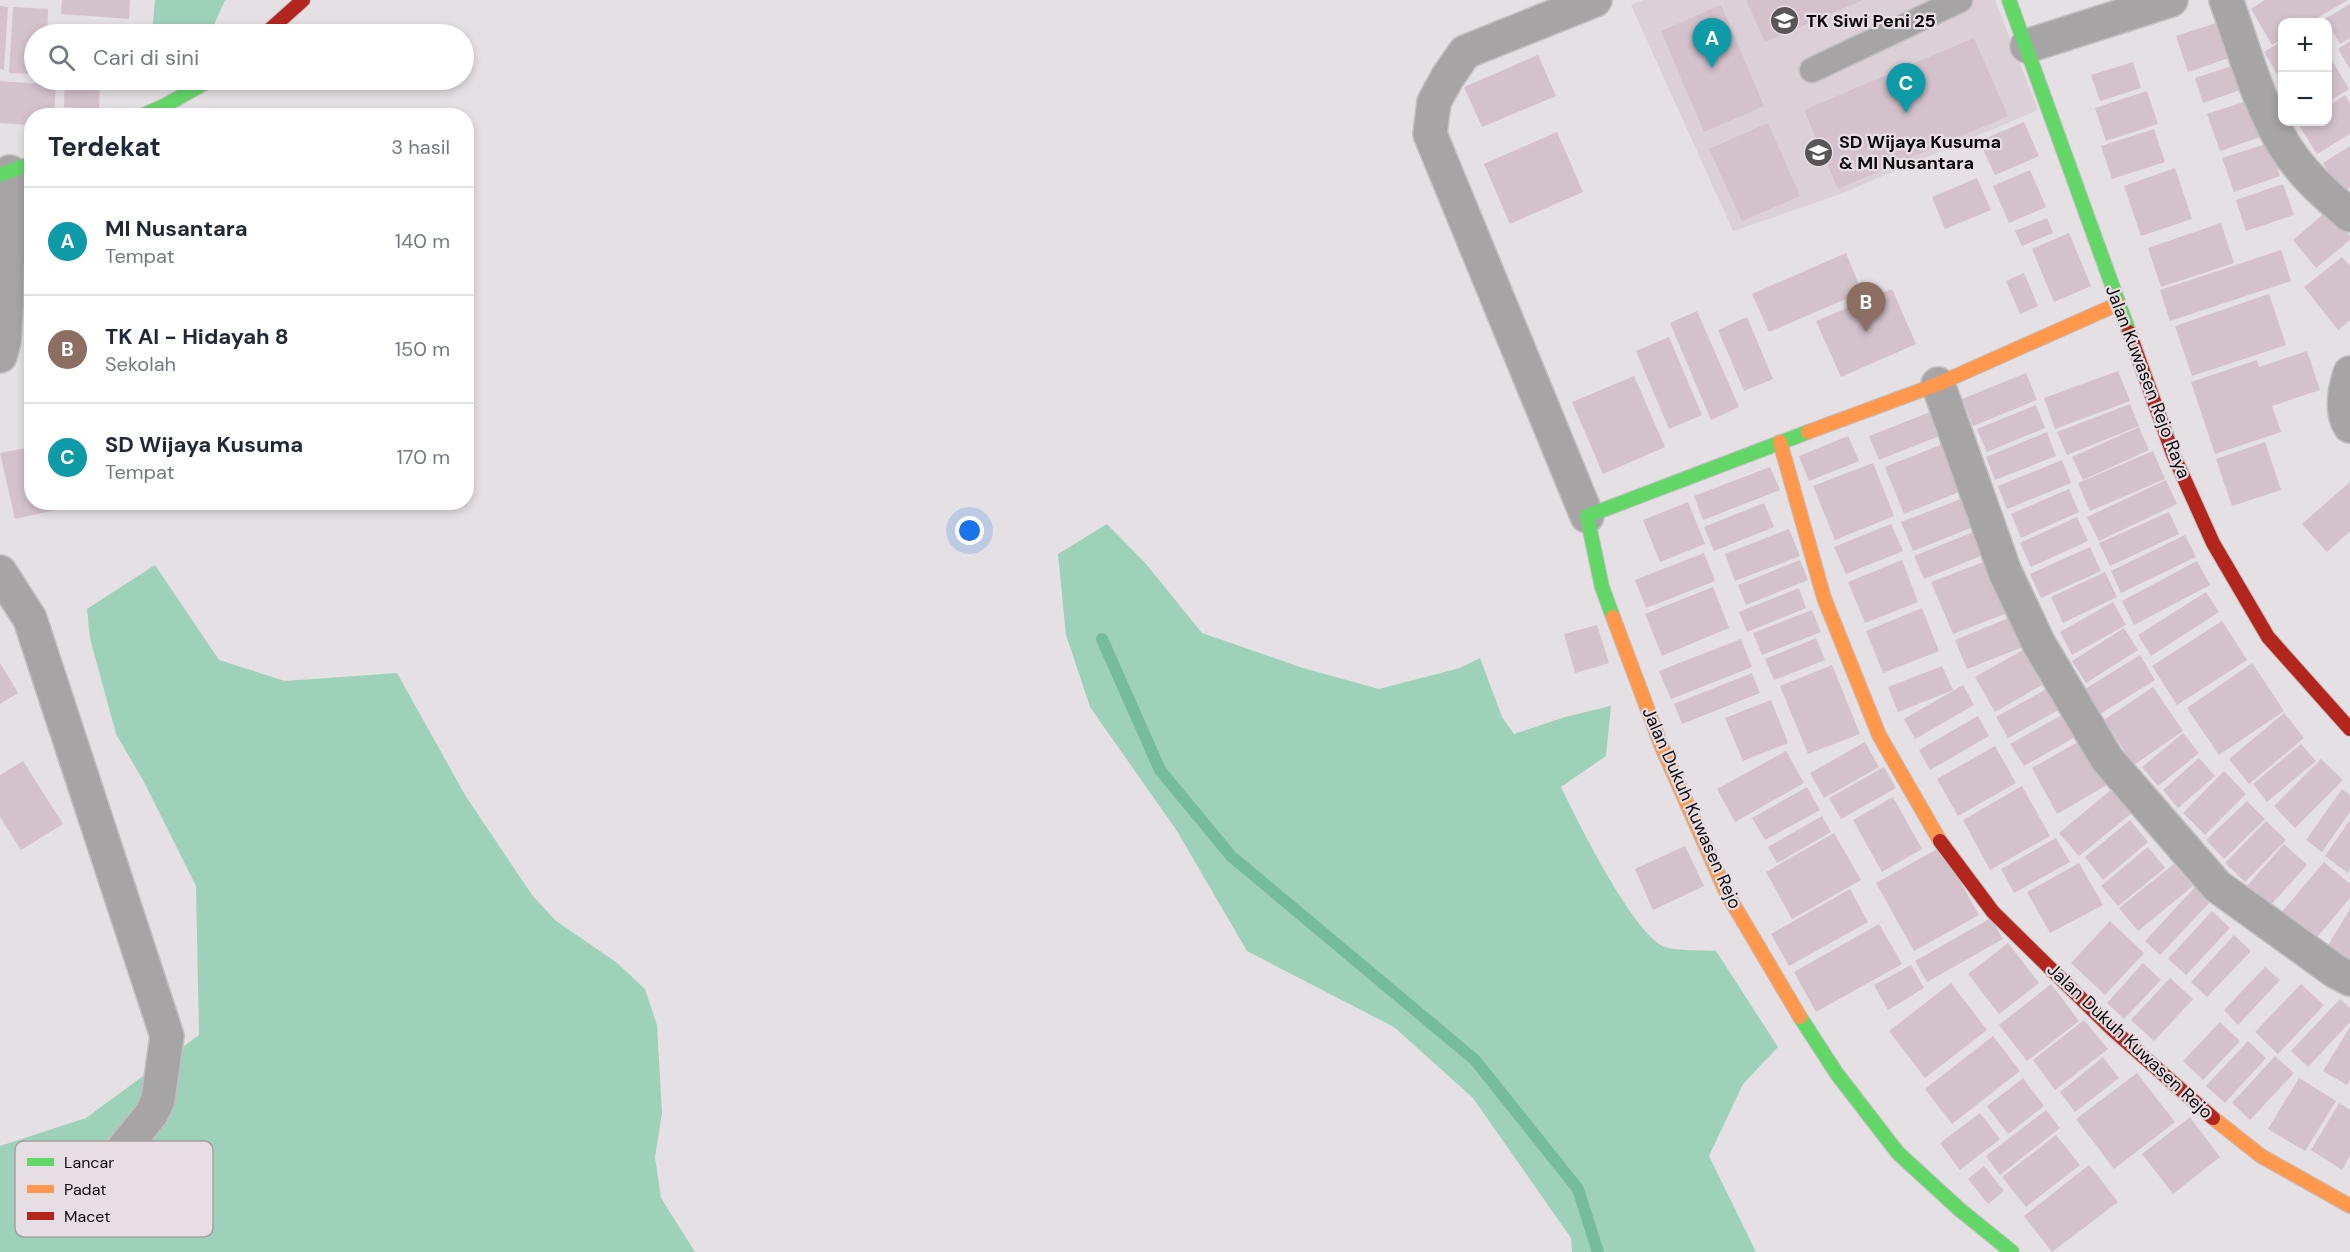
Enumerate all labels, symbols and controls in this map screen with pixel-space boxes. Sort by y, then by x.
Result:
school or university icon: TK Siwi Peni 25 [1769,5,1801,37]
place label: TK Siwi Peni 25 [1806,9,1936,33]
map controls [2278,18,2332,126]
button: + [2278,18,2332,72]
pin: A [1692,19,1732,68]
search box [24,24,474,90]
icon: search [45,41,78,74]
text: Cari di sini [93,43,199,72]
pin: C [1886,63,1926,113]
button: − [2278,72,2332,126]
text: Terdekat [48,130,161,164]
place label: SD Wijaya Kusuma & MI Nusantara [1839,130,2001,175]
text: 3 hasil [391,134,450,160]
school or university icon: SD Wijaya Kusuma & MI Nusantara [1802,136,1834,168]
text: MI Nusantara [105,214,248,243]
text: A [60,228,75,254]
text: 140 m [395,228,450,254]
text: Tempat [105,243,175,269]
pin: B [1846,282,1886,332]
street label: Jalan Kuwasen Rejo Raya [2100,282,2196,482]
text: TK Al - Hidayah 8 [105,322,289,351]
text: B [61,336,74,362]
text: 150 m [395,336,450,362]
text: Sekolah [105,351,176,377]
text: SD Wijaya Kusuma [105,430,303,459]
text: C [60,444,75,470]
text: 170 m [397,444,450,470]
text: Tempat [105,459,175,485]
your location [955,516,984,545]
street label: Jalan Dukuh Kuwasen Rejo [1637,703,1747,913]
street label: Jalan Dukuh Kuwasen Rejo [2042,958,2218,1124]
legend [15,1141,213,1237]
text: Lancar [64,1152,114,1173]
text: Padat [64,1179,106,1200]
text: Macet [64,1206,110,1227]

